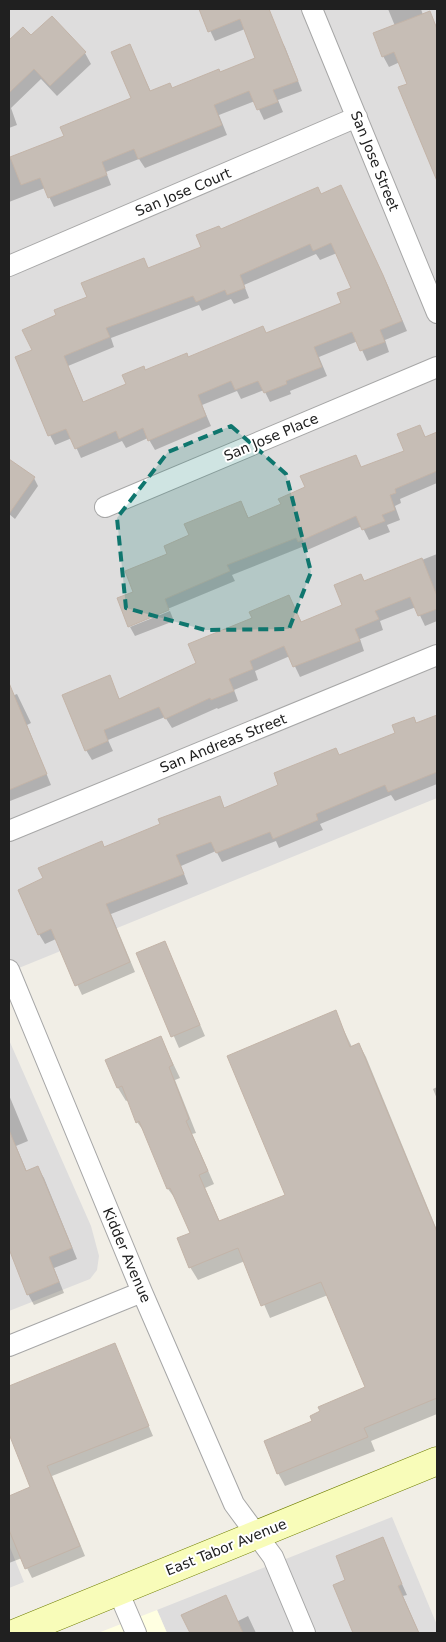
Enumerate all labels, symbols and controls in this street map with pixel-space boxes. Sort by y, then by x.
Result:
street label: San Jose Street [348,109,403,214]
street label: San Jose Court [133,164,234,219]
street label: San Jose Place [221,410,321,464]
street label: San Andreas Street [157,710,289,776]
street label: Kidder Avenue [100,1205,154,1305]
street label: East Tabor Avenue [163,1515,289,1579]

